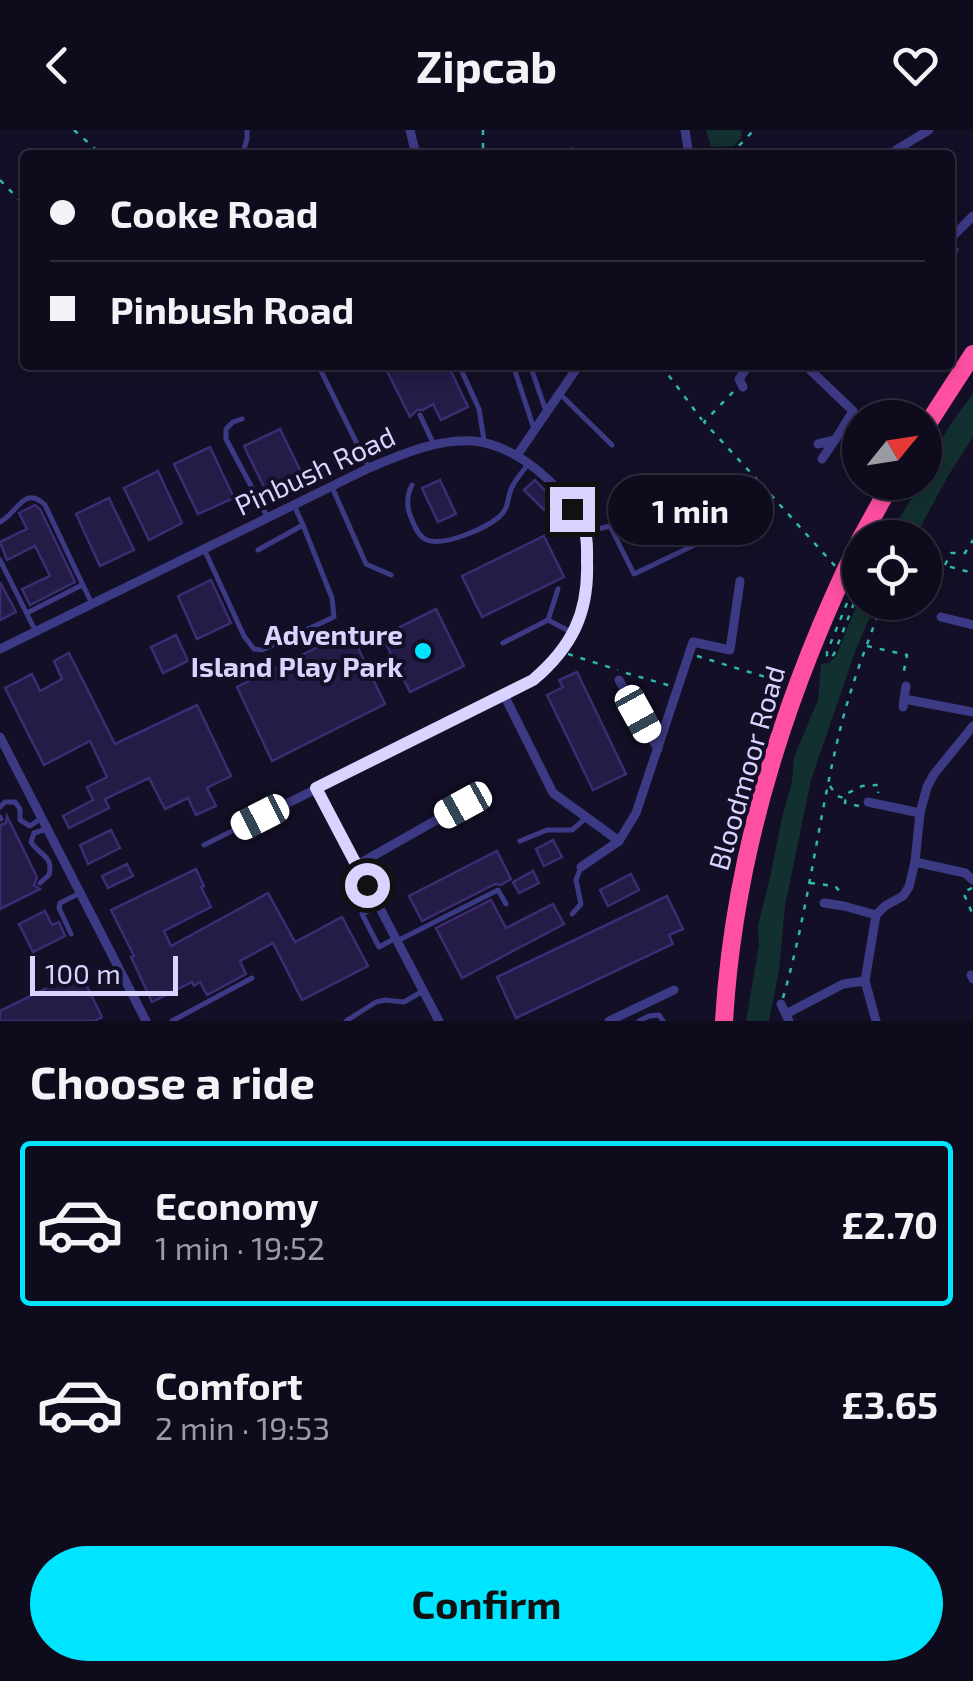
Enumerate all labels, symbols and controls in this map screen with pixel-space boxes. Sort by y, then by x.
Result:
icon: back [30,38,85,93]
text: Zipcab [416,38,557,92]
icon: heart [888,38,943,93]
text: Cooke Road [110,190,319,236]
text: Pinbush Road [110,286,354,332]
north arrow [842,400,942,500]
map controls [842,400,942,620]
street label: Pinbush Road [229,418,400,522]
callout: 1 min [607,474,772,544]
route end [550,487,595,532]
text: 1 min [652,491,729,529]
button: locate [842,520,942,620]
place label: Adventure Island Play Park [191,617,403,683]
marker: Adventure Island Play Park [412,640,434,662]
street label: Bloodmoor Road [701,662,791,874]
car [610,680,666,748]
car [429,777,497,833]
car [226,790,294,844]
route start [345,863,390,908]
scale bar [30,951,178,996]
text: 100 m [45,956,121,990]
text: Choose a ride [30,1054,315,1108]
icon: car [35,1179,125,1269]
text: Economy [155,1182,319,1228]
text: £2.70 [842,1201,938,1247]
text: 1 min · 19:52 [155,1228,325,1266]
icon: car [35,1359,125,1449]
text: Comfort [155,1362,303,1408]
text: £3.65 [842,1381,938,1427]
text: 2 min · 19:53 [155,1408,330,1446]
button: Confirm [30,1546,943,1661]

